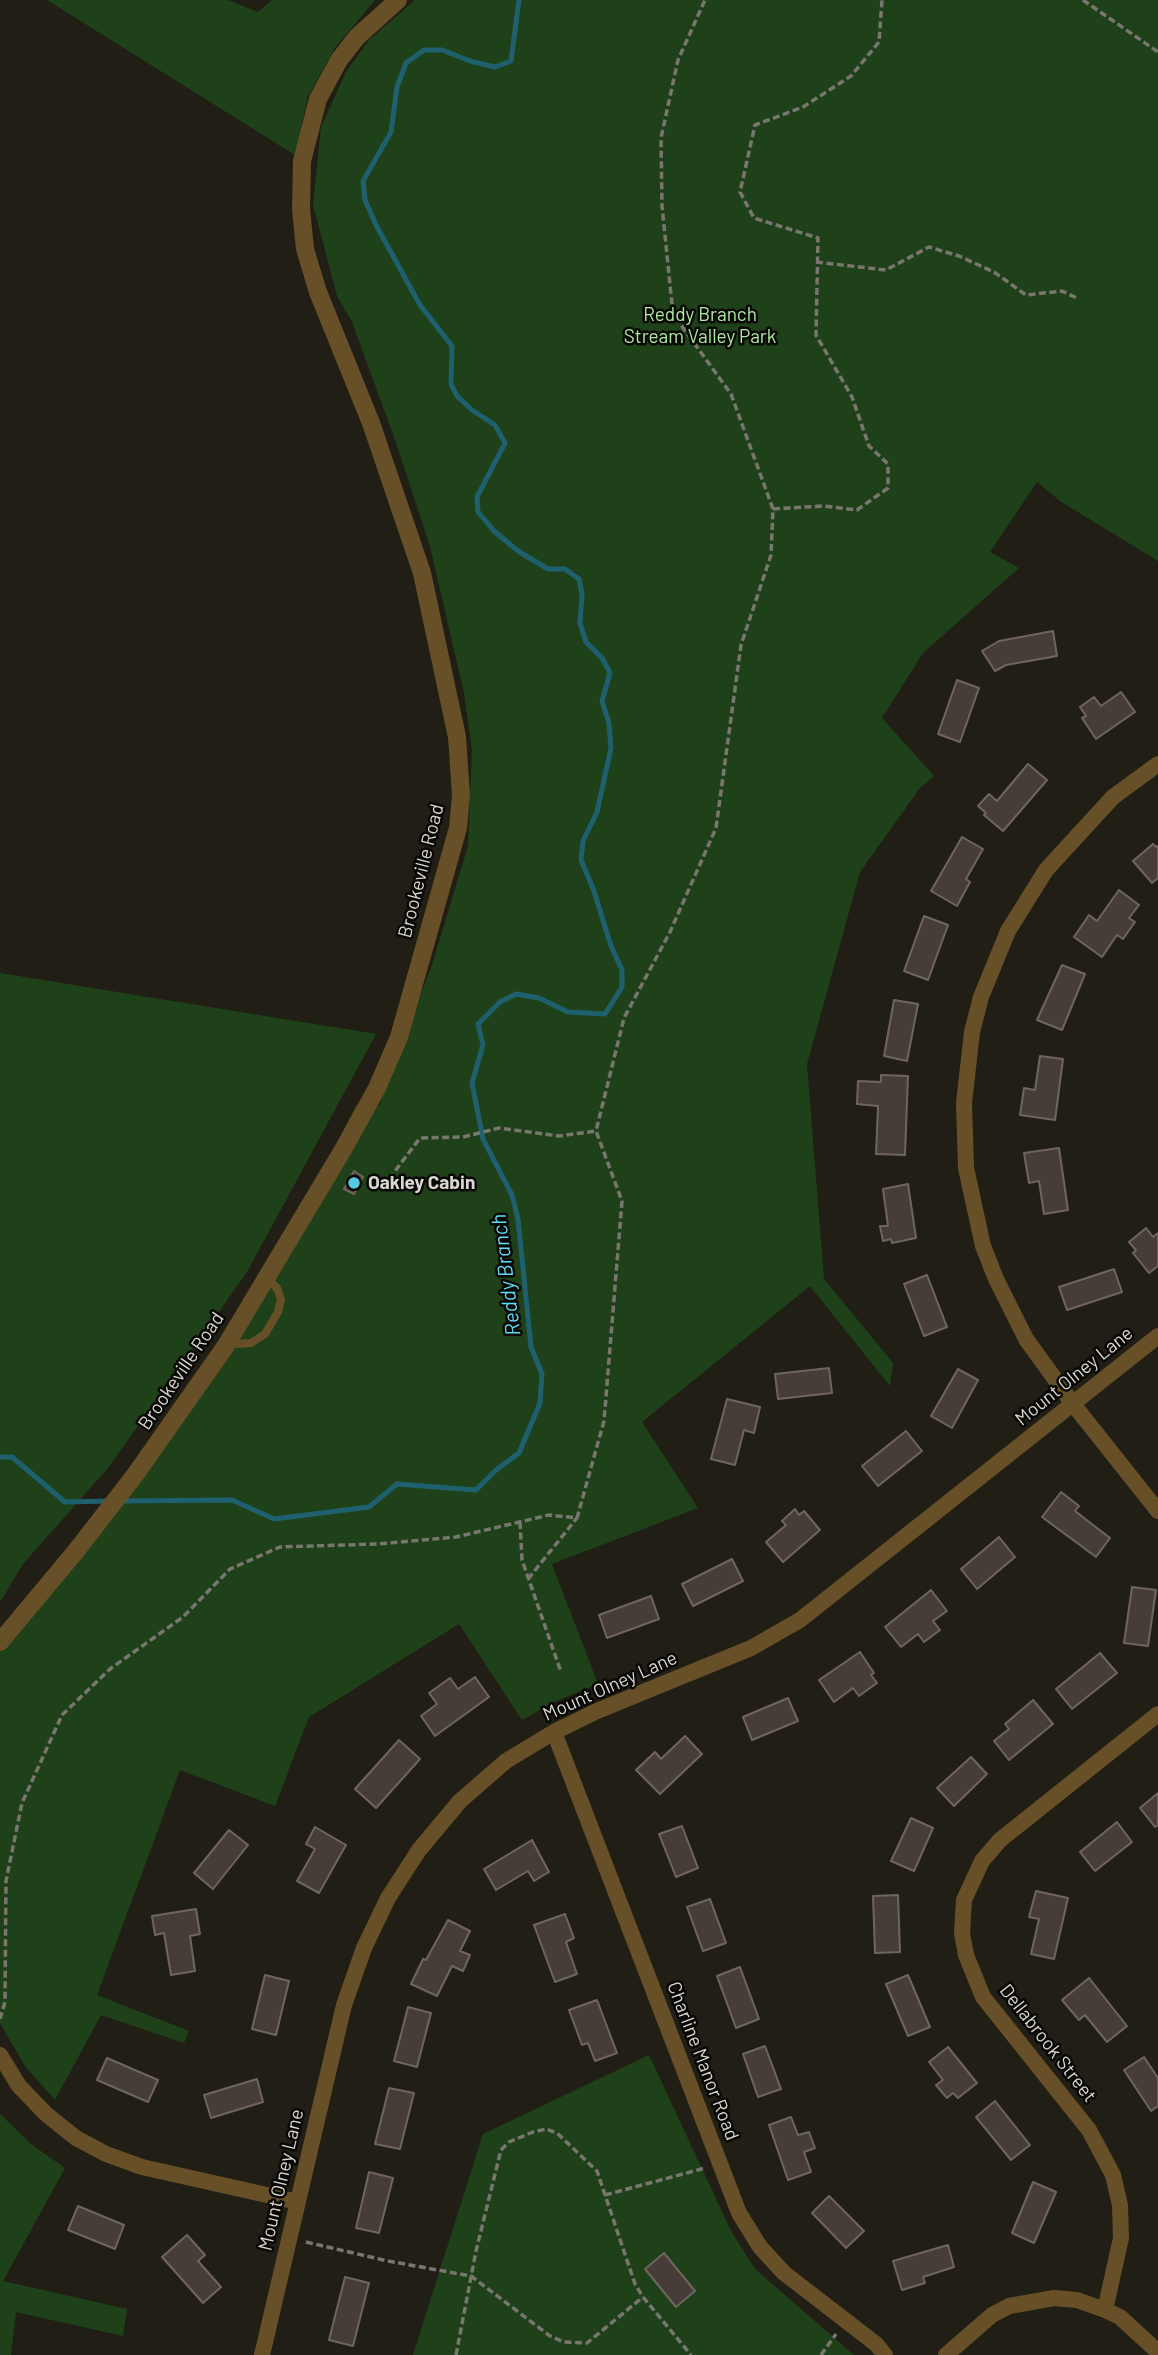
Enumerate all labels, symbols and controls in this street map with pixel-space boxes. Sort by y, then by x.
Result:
park label: Reddy Branch Stream Valley Park [624,304,776,348]
street label: Brookeville Road [393,802,449,940]
place label: Oakley Cabin [368,1172,475,1194]
marker: Oakley Cabin [346,1175,362,1191]
water label: Reddy Branch [486,1213,526,1337]
street label: Brookeville Road [133,1308,229,1434]
street label: Mount Olney Lane [1011,1322,1137,1430]
street label: Mount Olney Lane [539,1646,681,1726]
street label: Charline Manor Road [662,1978,744,2144]
street label: Dellabrook Street [995,1979,1101,2107]
street label: Mount Olney Lane [254,2107,308,2253]

